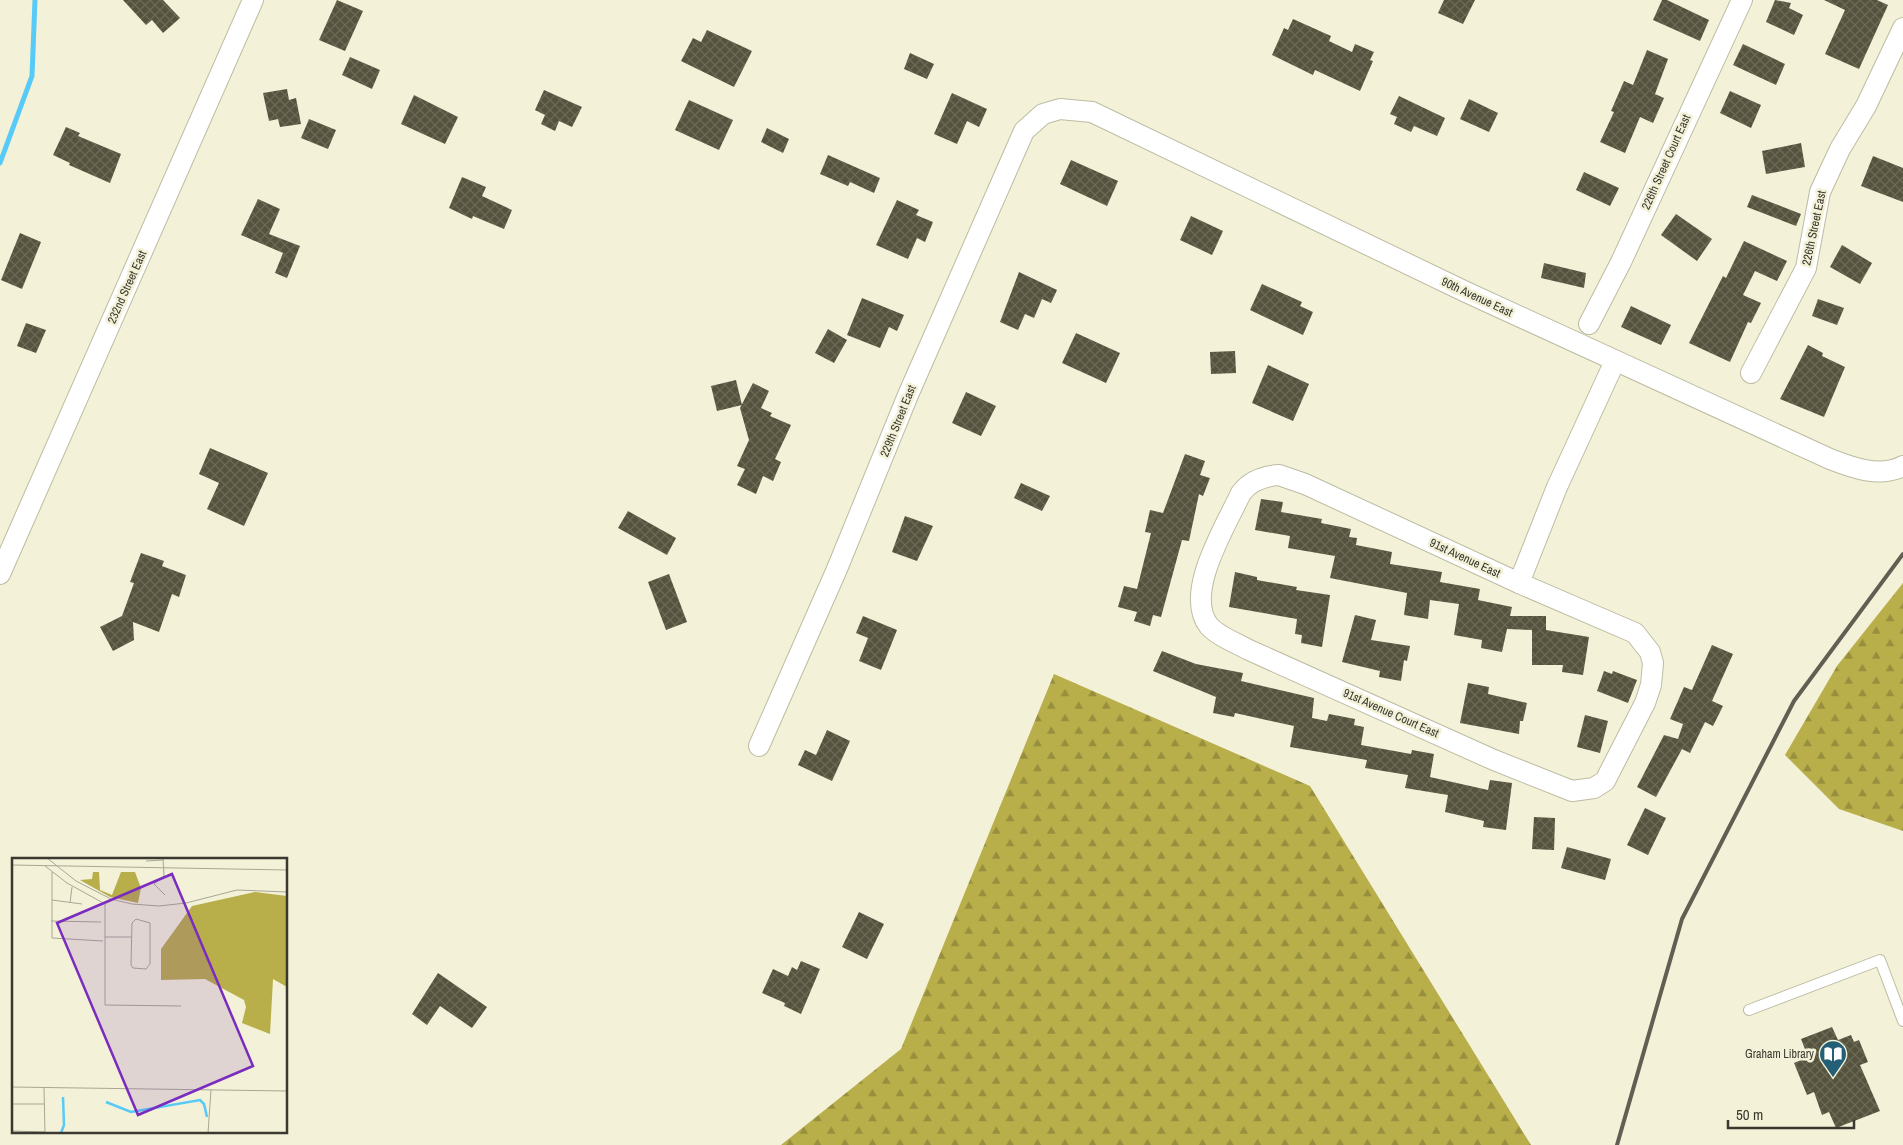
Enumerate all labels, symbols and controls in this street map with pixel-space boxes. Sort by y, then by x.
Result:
street label: 226th Street Court East [1638,112,1694,212]
street label: 226th Street East [1798,189,1830,267]
street label: 232nd Street East [104,248,150,326]
street label: 90th Avenue East [1439,273,1516,321]
street label: 229th Street East [876,383,920,459]
street label: 91st Avenue East [1427,535,1503,582]
street label: 91st Avenue Court East [1341,685,1442,741]
inset map [12,858,288,1132]
library icon: Graham Library [1818,1039,1848,1078]
place label: Graham Library [1745,1046,1814,1062]
scale bar [1728,1098,1854,1130]
text: 50 m [1736,1104,1763,1125]

